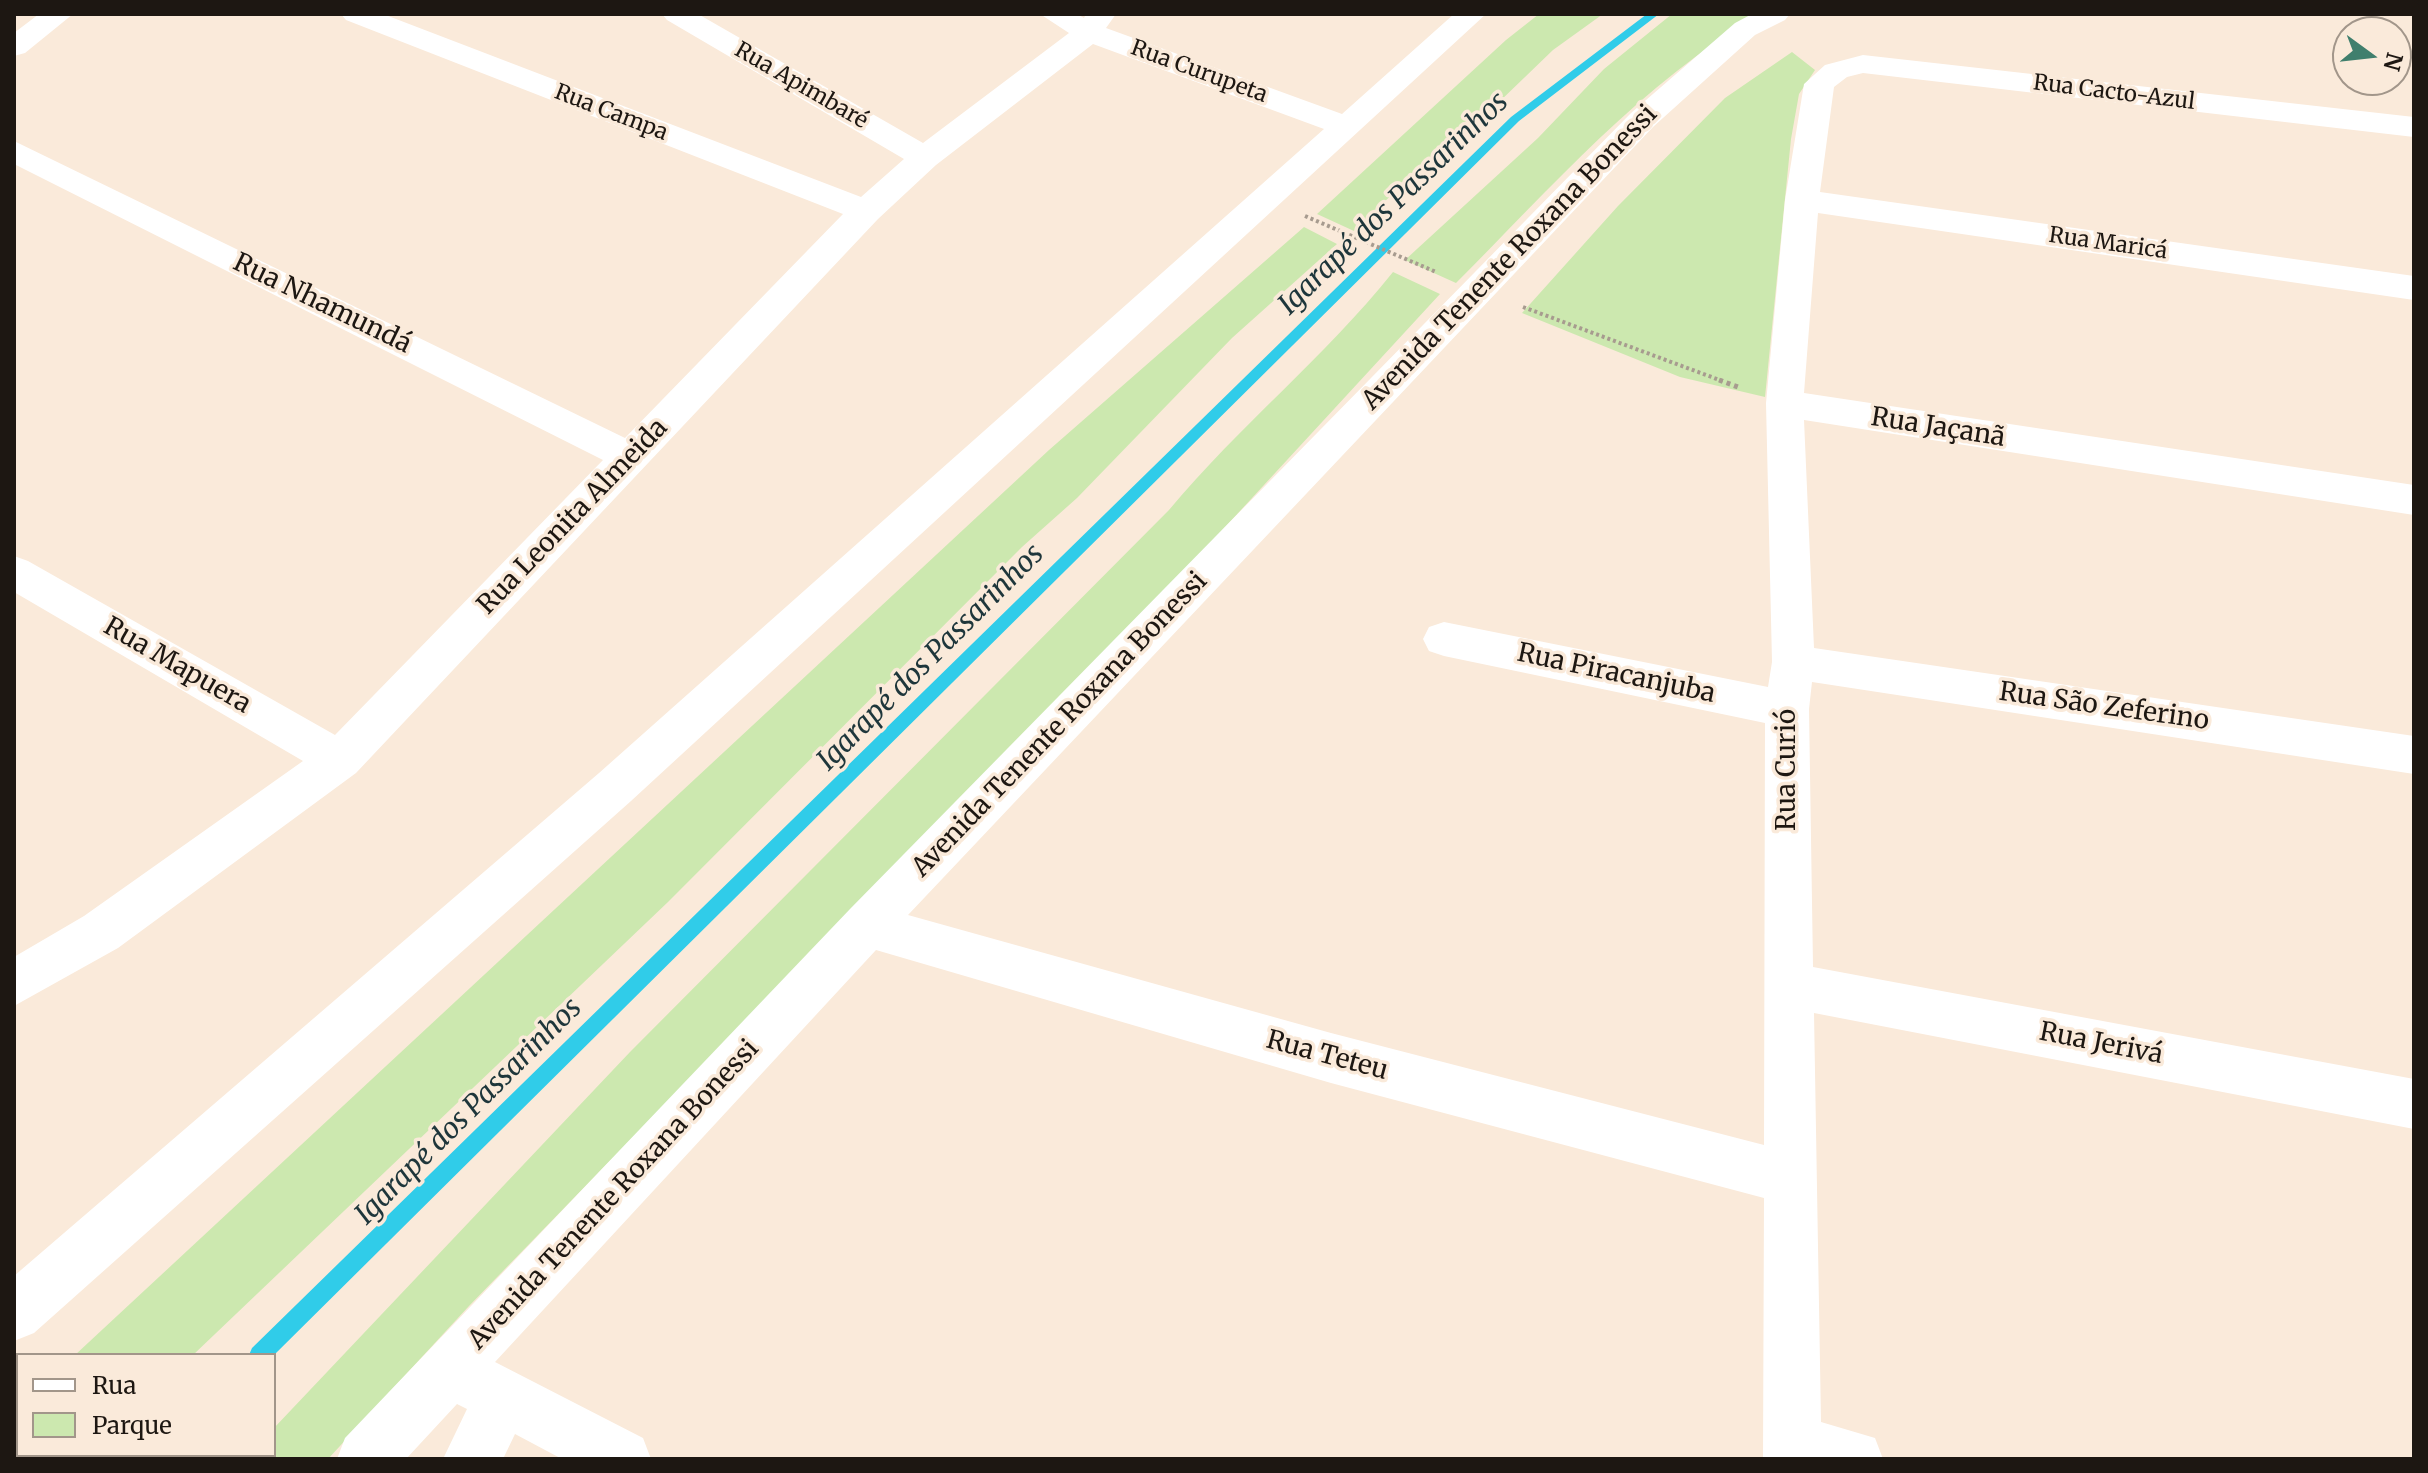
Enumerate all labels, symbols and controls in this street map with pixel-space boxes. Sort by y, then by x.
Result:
north arrow [2332,16,2412,96]
street label: Rua Curupeta [1127,35,1271,109]
street label: Rua Apimbaré [730,37,872,135]
text: N [2377,50,2409,74]
street label: Rua Cacto-Azul [2032,70,2196,116]
street label: Rua Campa [551,79,671,147]
water label: Igarapé dos Passarinhos [1272,86,1516,322]
street label: Avenida Tenente Roxana Bonessi [1356,99,1664,417]
street label: Rua Maricá [2047,223,2169,265]
street label: Rua Nhamundá [228,247,416,361]
street label: Rua Jaçanã [1869,402,2007,454]
street label: Rua Leonita Almeida [472,413,674,621]
water label: Igarapé dos Passarinhos [811,538,1051,778]
street label: Avenida Tenente Roxana Bonessi [906,566,1214,884]
street label: Rua Mapuera [98,611,256,721]
street label: Rua Piracanjuba [1514,638,1718,710]
street label: Rua São Zeferino [1997,677,2211,737]
street label: Rua Curió [1772,709,1804,831]
water label: Igarapé dos Passarinhos [349,992,589,1232]
street label: Rua Jerivá [2037,1017,2165,1071]
street label: Rua Teteu [1263,1025,1391,1087]
street label: Avenida Tenente Roxana Bonessi [462,1034,766,1356]
legend [16,1353,276,1457]
text: Rua [92,1370,136,1401]
text: Parque [92,1410,172,1441]

